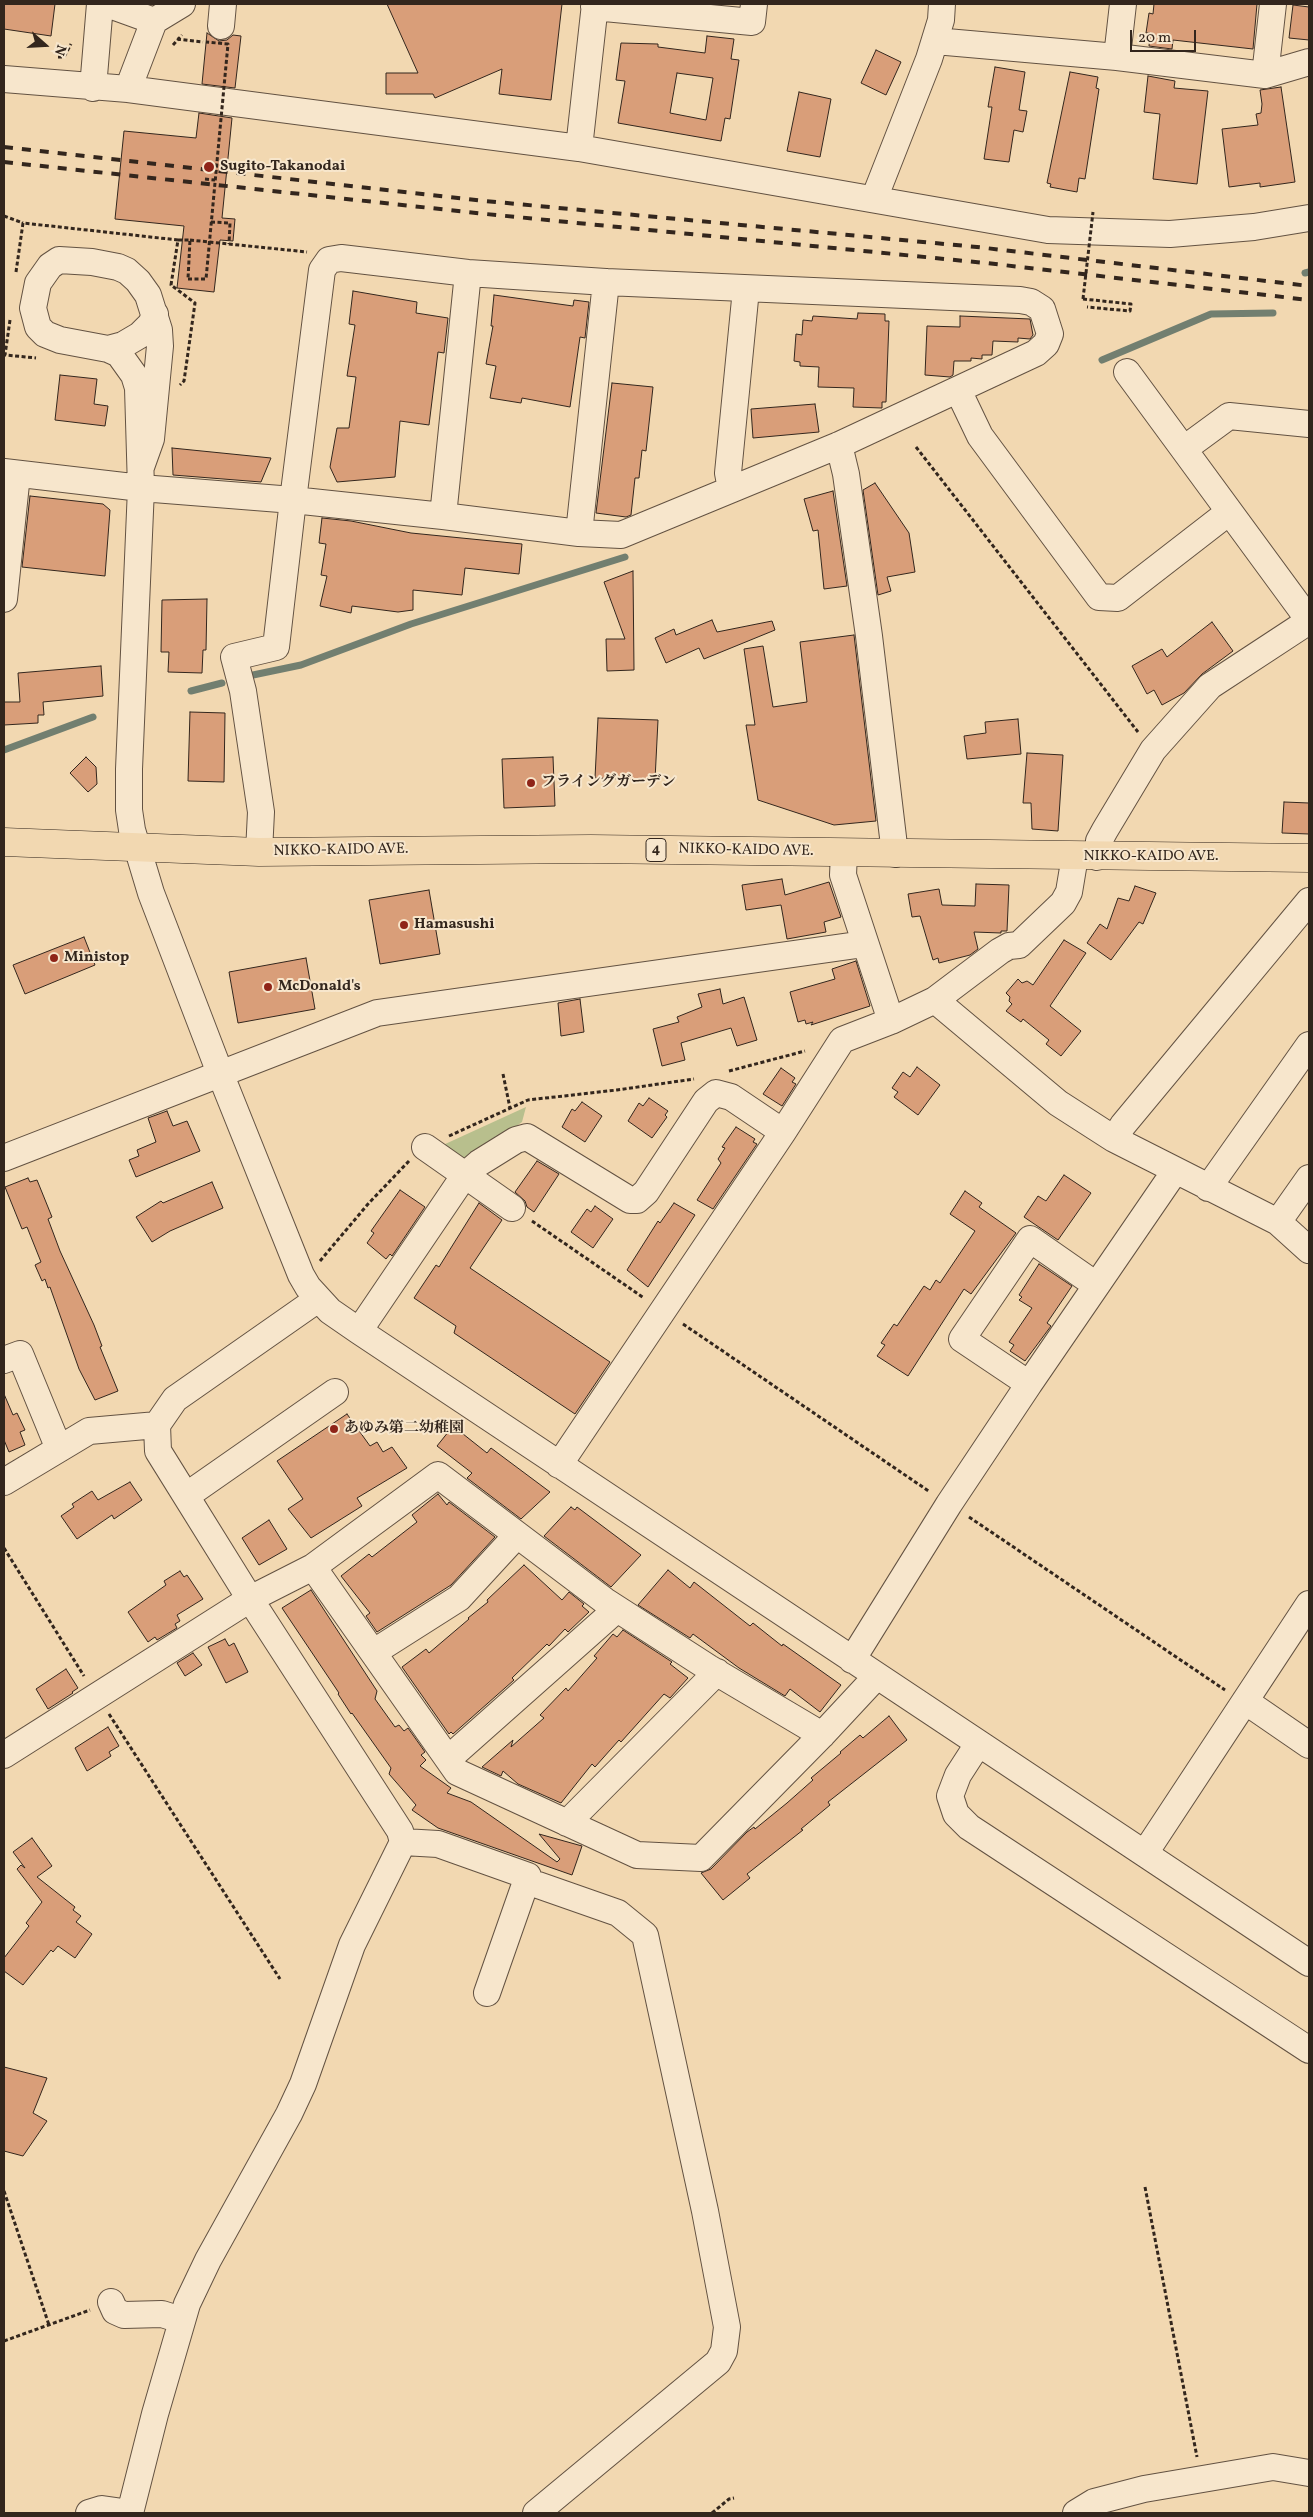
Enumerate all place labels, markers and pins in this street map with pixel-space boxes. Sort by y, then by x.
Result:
place label: Sugito-Takanodai [220,158,345,176]
marker: Sugito-Takanodai [202,160,216,174]
place label: フライングガーデン [541,774,676,792]
marker: フライングガーデン [525,777,537,789]
place label: Hamasushi [414,916,495,934]
marker: Hamasushi [398,919,410,931]
place label: Ministop [64,949,129,967]
marker: Ministop [48,952,60,964]
place label: McDonald's [278,978,361,996]
marker: McDonald's [262,981,274,993]
place label: あゆみ第二幼稚園 [344,1420,464,1438]
marker: あゆみ第二幼稚園 [328,1423,340,1435]

